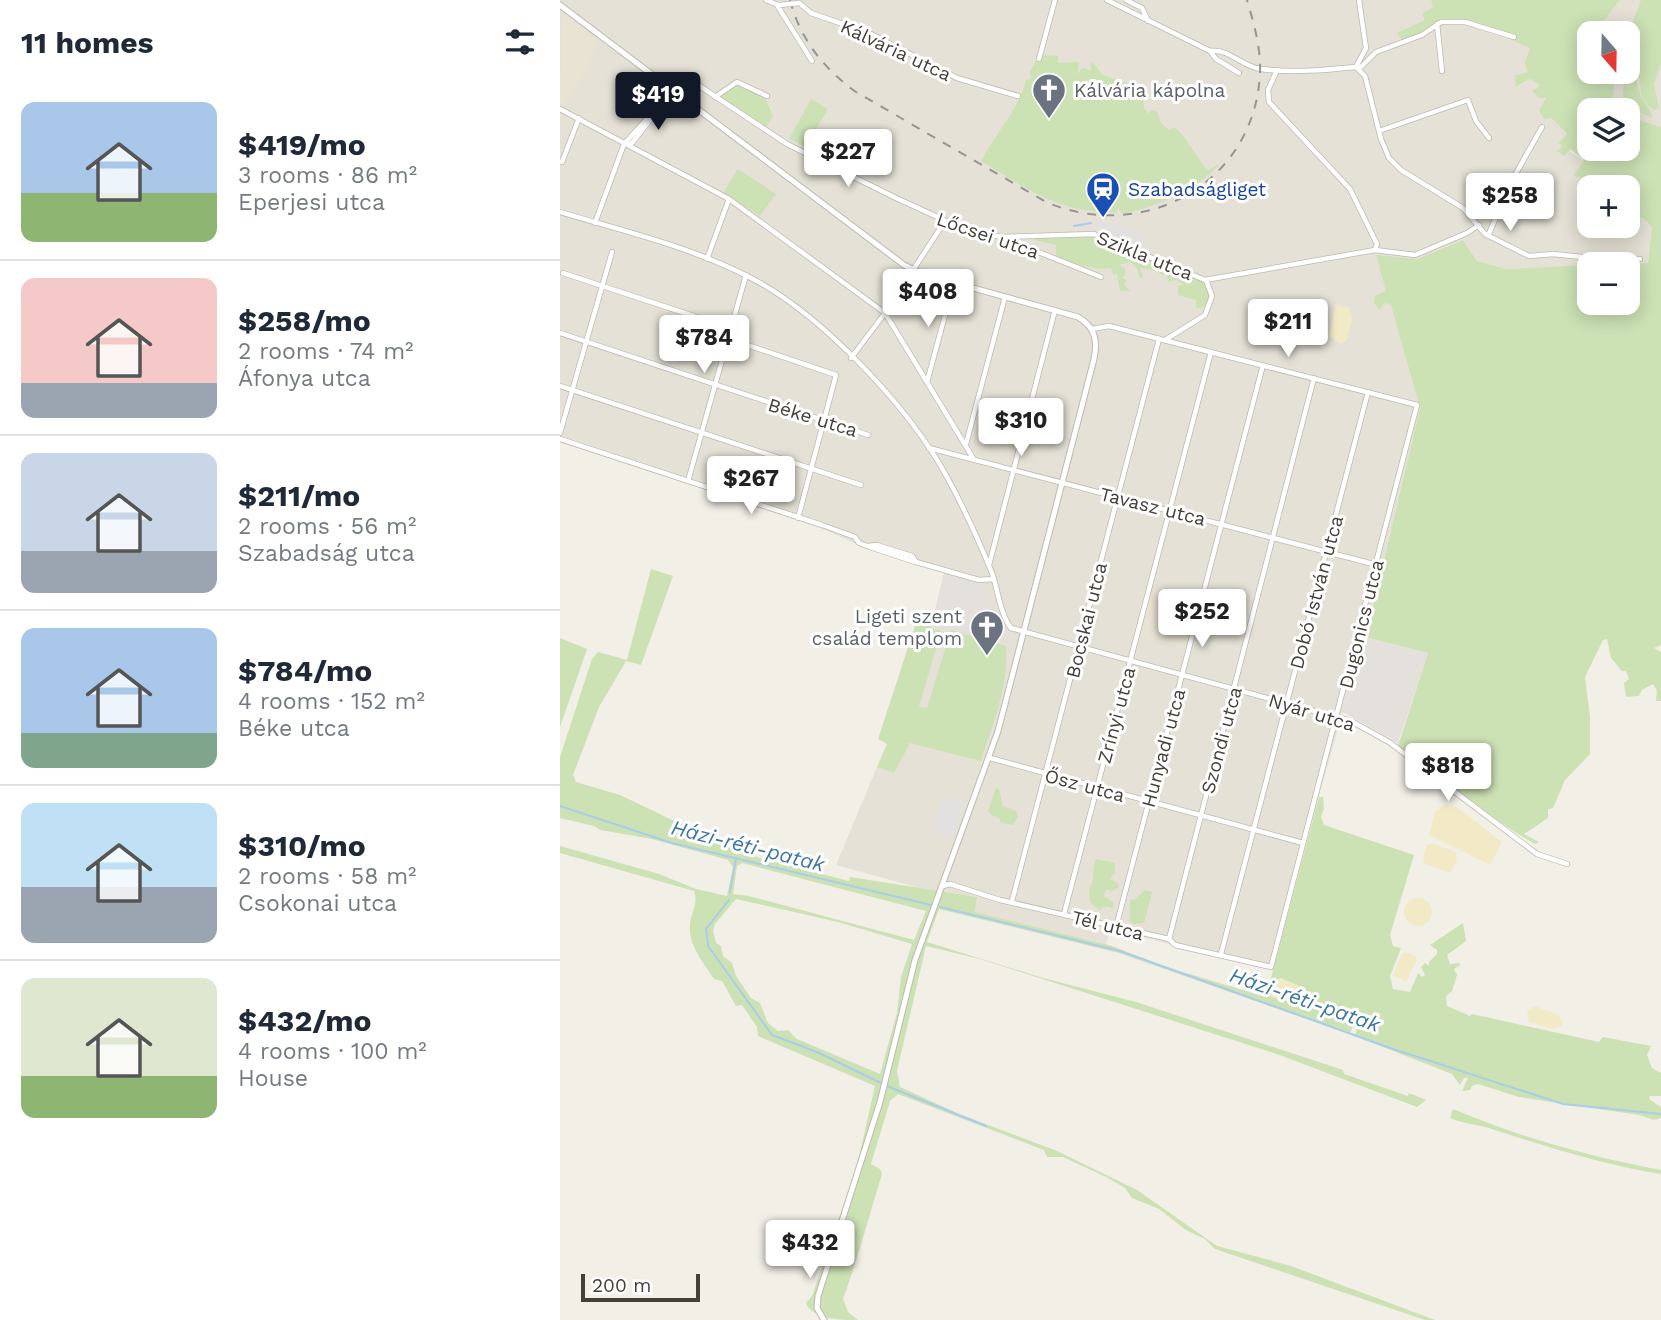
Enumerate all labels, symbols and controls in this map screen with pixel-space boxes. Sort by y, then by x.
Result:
street label: Kálvária utca [837,15,955,86]
north arrow [1577,21,1640,84]
map controls [1577,21,1640,315]
icon: filters [501,23,539,61]
text: 11 homes [21,25,154,60]
church icon: Kálvária kápolna [1030,71,1068,120]
pin: $419 [617,72,699,132]
place label: Kálvária kápolna [1074,79,1226,102]
text: $419 [631,81,685,108]
button: layers [1577,98,1640,161]
text: $419/mo [238,127,366,162]
icon: home [77,130,161,214]
pin: $227 [807,130,889,189]
text: $227 [820,138,876,165]
text: 3 rooms · 86 m² [238,162,417,189]
station icon: Szabadságliget [1084,170,1122,219]
pin: $258 [1469,174,1551,233]
button: + [1577,175,1640,238]
place label: Szabadságliget [1128,178,1266,201]
text: $258 [1482,182,1538,209]
text: Eperjesi utca [238,189,385,216]
street label: Lőcsei utca [934,207,1042,264]
street label: Szikla utca [1093,226,1197,285]
button: − [1577,252,1640,315]
pin: $408 [887,270,969,329]
text: $408 [899,278,957,305]
pin: $211 [1247,300,1329,359]
text: $258/mo [238,303,371,338]
icon: home [77,306,161,390]
text: $211 [1264,308,1312,335]
pin: $784 [663,316,745,375]
text: $784 [675,324,733,351]
text: 2 rooms · 74 m² [238,338,413,365]
text: Áfonya utca [238,365,371,392]
street label: Béke utca [765,393,861,442]
pin: $310 [980,398,1062,458]
text: $310 [994,407,1048,434]
pin: $267 [710,456,792,516]
text: $267 [723,465,779,492]
text: $211/mo [238,478,360,513]
icon: home [77,481,161,565]
street label: Tavasz utca [1098,482,1208,531]
text: 2 rooms · 56 m² [238,513,416,540]
street label: Dobó István utca [1285,513,1348,671]
text: Szabadság utca [238,540,415,567]
street label: Dugonics utca [1334,557,1389,691]
street label: Bocskai utca [1061,560,1112,680]
pin: $252 [1161,590,1243,649]
text: $252 [1174,598,1230,625]
place label: Ligeti szent család templom [812,605,962,650]
church icon: Ligeti szent család templom [968,608,1006,657]
text: $784/mo [238,653,372,688]
icon: home [77,656,161,740]
street label: Zrínyi utca [1093,664,1140,766]
street label: Szondi utca [1196,684,1247,796]
street label: Hunyadi utca [1137,686,1190,810]
text: 4 rooms · 152 m² [238,688,425,715]
street label: Nyár utca [1266,688,1358,737]
text: Béke utca [238,715,350,742]
pin: $818 [1407,744,1489,803]
text: $818 [1421,752,1475,779]
street label: Ősz utca [1042,764,1128,807]
water label: Házi-réti-patak [669,814,828,877]
text: $310/mo [238,828,366,863]
icon: home [77,831,161,915]
text: 2 rooms · 58 m² [238,863,417,890]
text: Csokonai utca [238,890,397,917]
street label: Tél utca [1070,905,1146,946]
water label: Házi-réti-patak [1227,962,1384,1037]
text: $432/mo [238,1003,372,1038]
icon: home [77,1006,161,1090]
text: 4 rooms · 100 m² [238,1038,427,1065]
text: House [238,1065,308,1092]
pin: $432 [769,1220,851,1280]
text: $432 [782,1229,838,1256]
scale bar [581,1271,700,1303]
text: 200 m [592,1274,651,1297]

